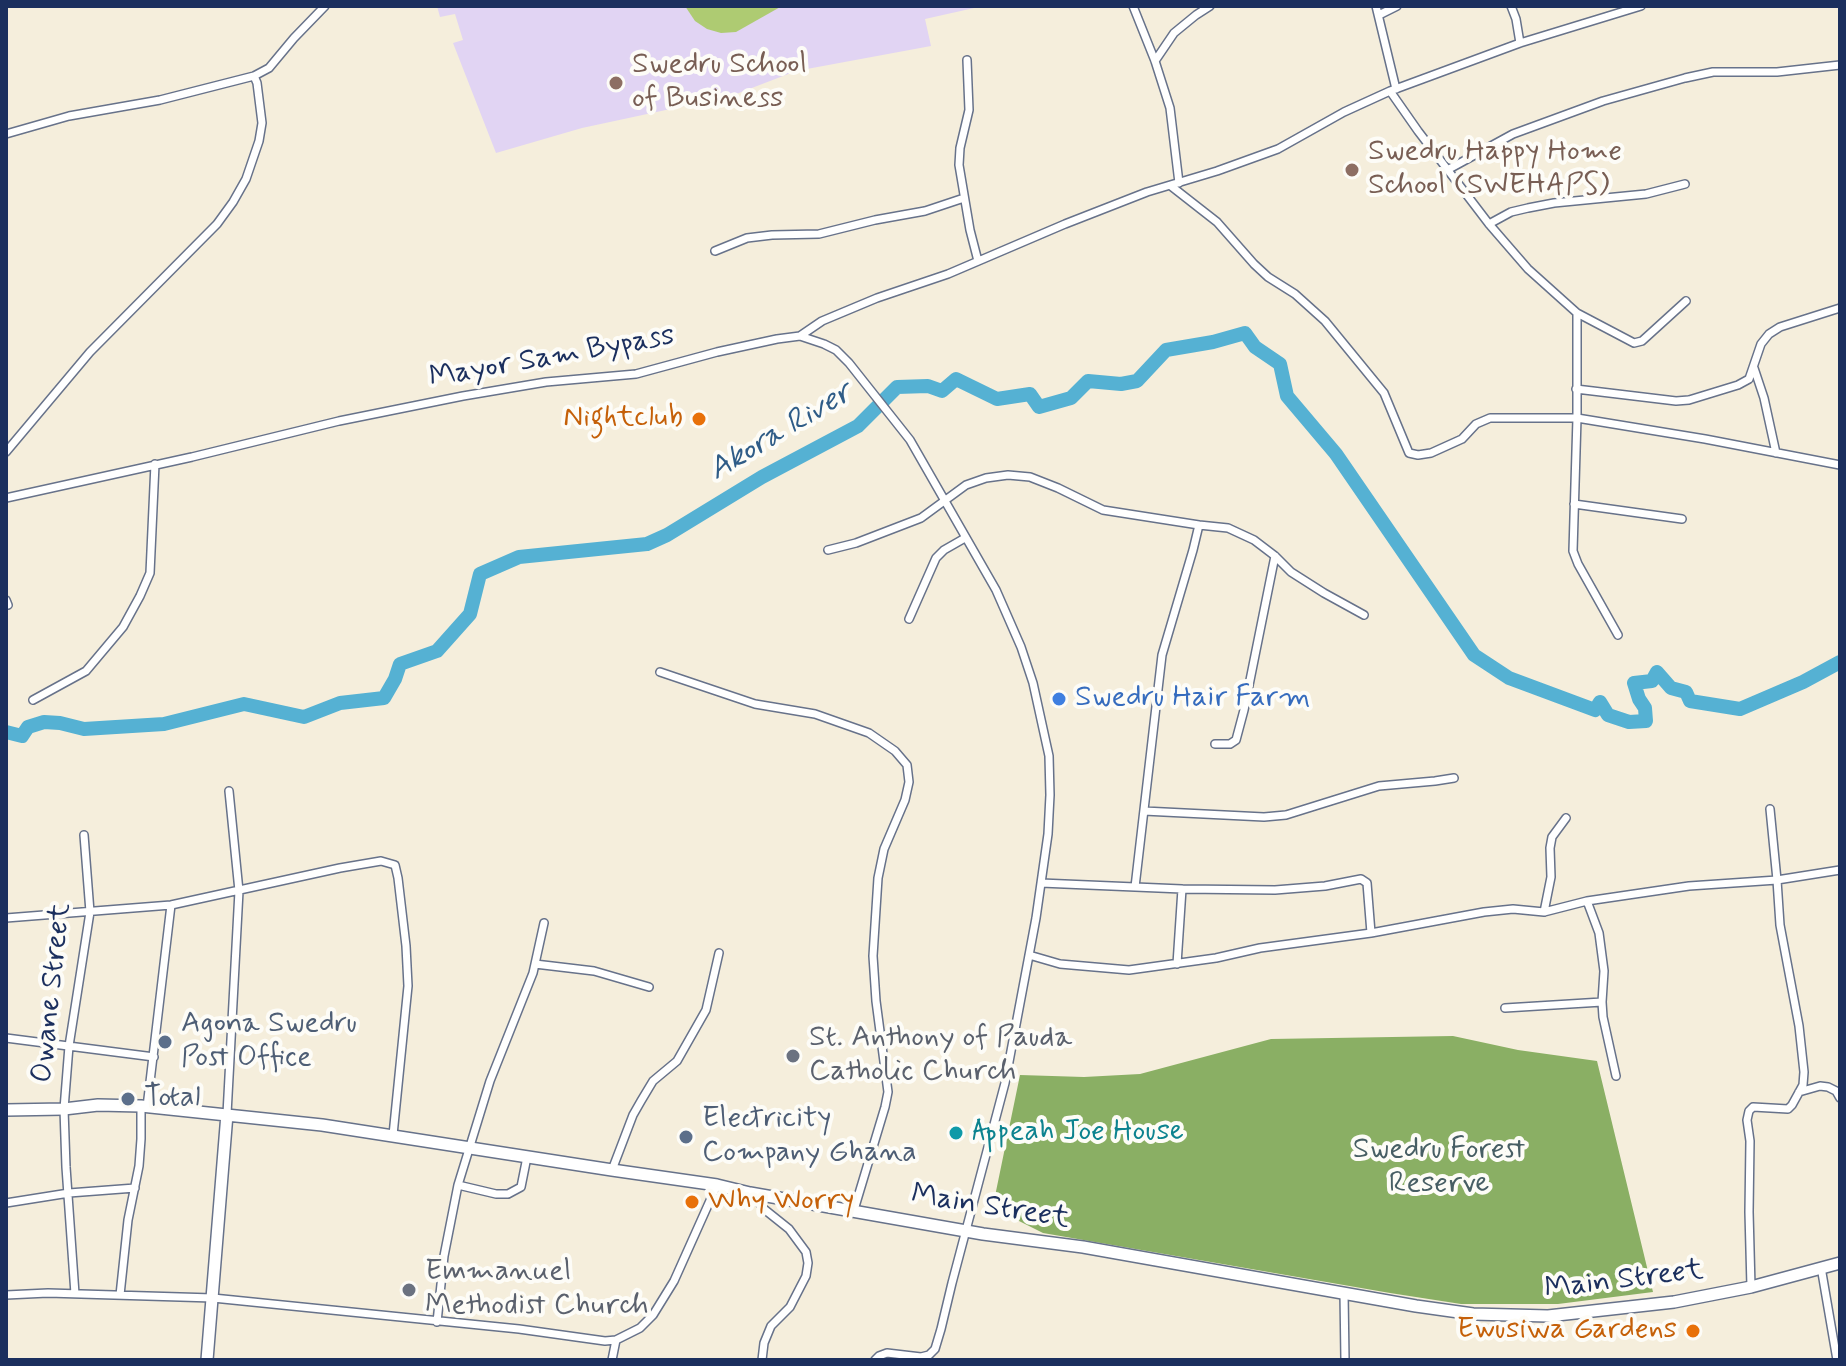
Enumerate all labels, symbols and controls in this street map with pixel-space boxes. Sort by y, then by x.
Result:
place label: Swedru School of Business [632,48,807,118]
marker: Swedru School of Business [607,74,625,92]
place label: Swedru Happy Home School (SWEHAPS) [1368,135,1622,206]
marker: Swedru Happy Home School (SWEHAPS) [1343,161,1361,179]
street label: Mayor Sam Bypass [426,319,678,397]
water label: Akora River [702,375,860,491]
place label: Nightclub [563,401,683,437]
marker: Nightclub [690,410,708,428]
place label: Swedru Hair Farm [1075,681,1310,717]
marker: Swedru Hair Farm [1050,690,1068,708]
street label: Owane Street [26,901,80,1085]
place label: Agona Swedru Post Office [181,1007,357,1078]
place label: St. Anthony of Pauda Catholic Church [809,1021,1072,1092]
marker: Agona Swedru Post Office [156,1033,174,1051]
marker: St. Anthony of Pauda Catholic Church [784,1047,802,1065]
place label: Total [144,1081,200,1117]
marker: Total [119,1090,137,1108]
place label: Electricity Company Ghana [702,1102,917,1172]
place label: Appeah Joe House [972,1115,1184,1151]
marker: Appeah Joe House [947,1124,965,1142]
marker: Electricity Company Ghana [677,1128,695,1146]
park label: Swedru Forest Reserve [1353,1133,1525,1204]
street label: Main Street [908,1178,1072,1238]
place label: Why Worry [708,1184,854,1220]
marker: Why Worry [683,1193,701,1211]
street label: Main Street [1543,1253,1705,1309]
place label: Emmanuel Methodist Church [425,1255,649,1326]
marker: Emmanuel Methodist Church [400,1281,418,1299]
place label: Ewusiwa Gardens [1457,1313,1677,1349]
marker: Ewusiwa Gardens [1684,1322,1702,1340]

